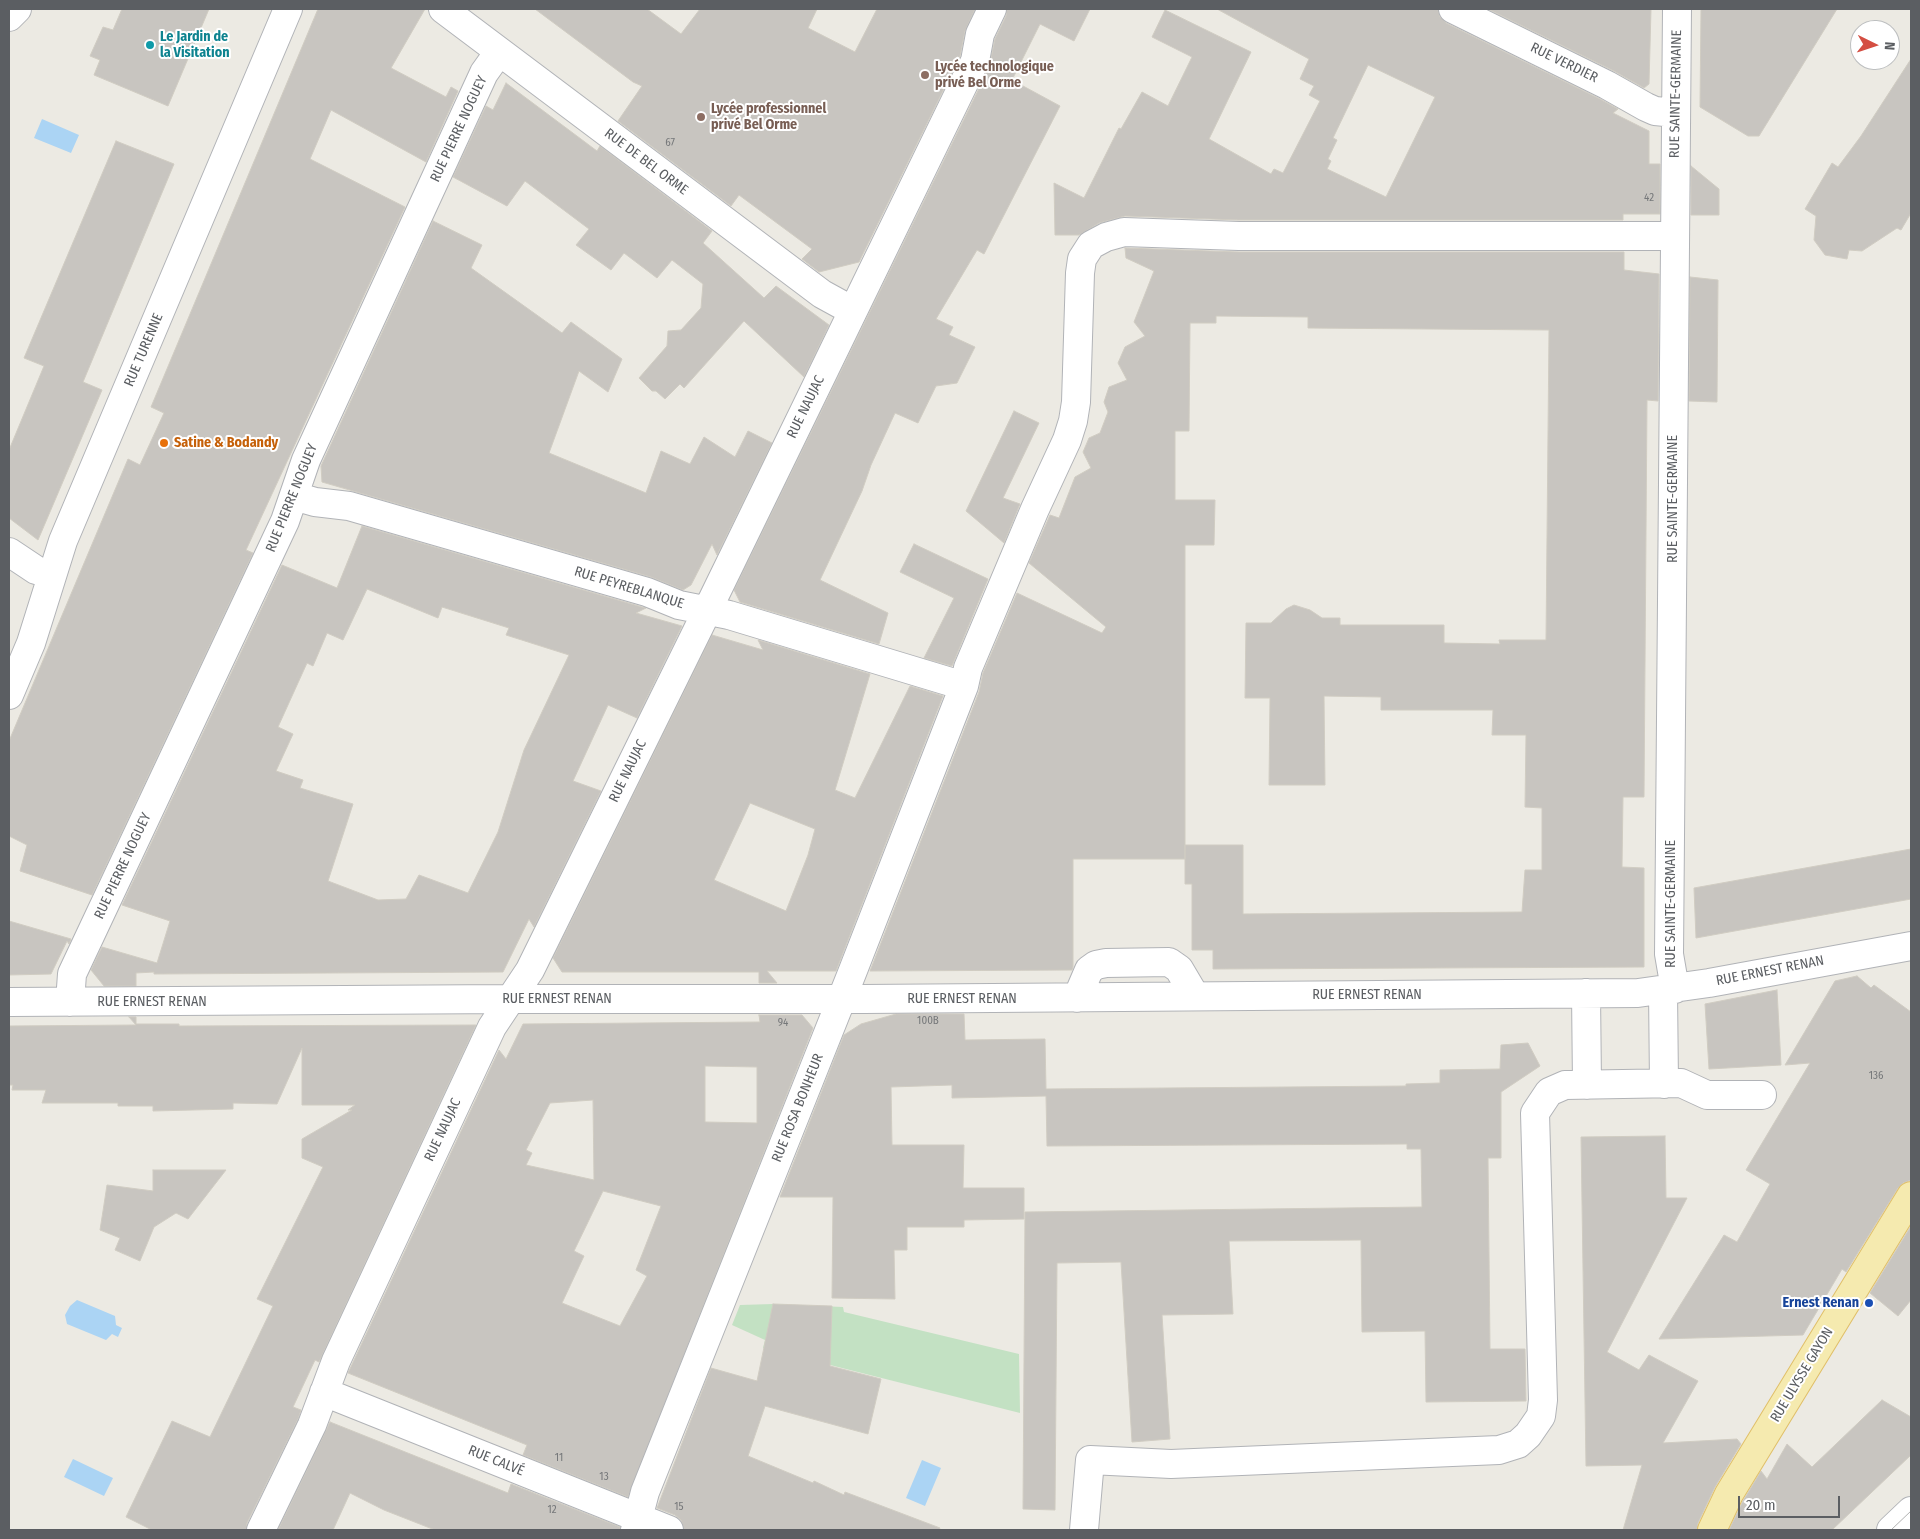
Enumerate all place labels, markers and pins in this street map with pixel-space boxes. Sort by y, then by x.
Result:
place label: Le Jardin de la Visitation [160,29,229,62]
marker: Le Jardin de la Visitation [144,39,156,51]
place label: Lycée technologique privé Bel Orme [935,59,1054,92]
marker: Lycée technologique privé Bel Orme [919,69,931,81]
place label: Lycée professionnel privé Bel Orme [711,101,826,134]
marker: Lycée professionnel privé Bel Orme [695,111,707,123]
place label: Satine & Bodandy [174,435,278,451]
marker: Satine & Bodandy [158,437,170,449]
place label: Ernest Renan [1783,1295,1859,1311]
marker: Ernest Renan [1863,1297,1875,1309]

